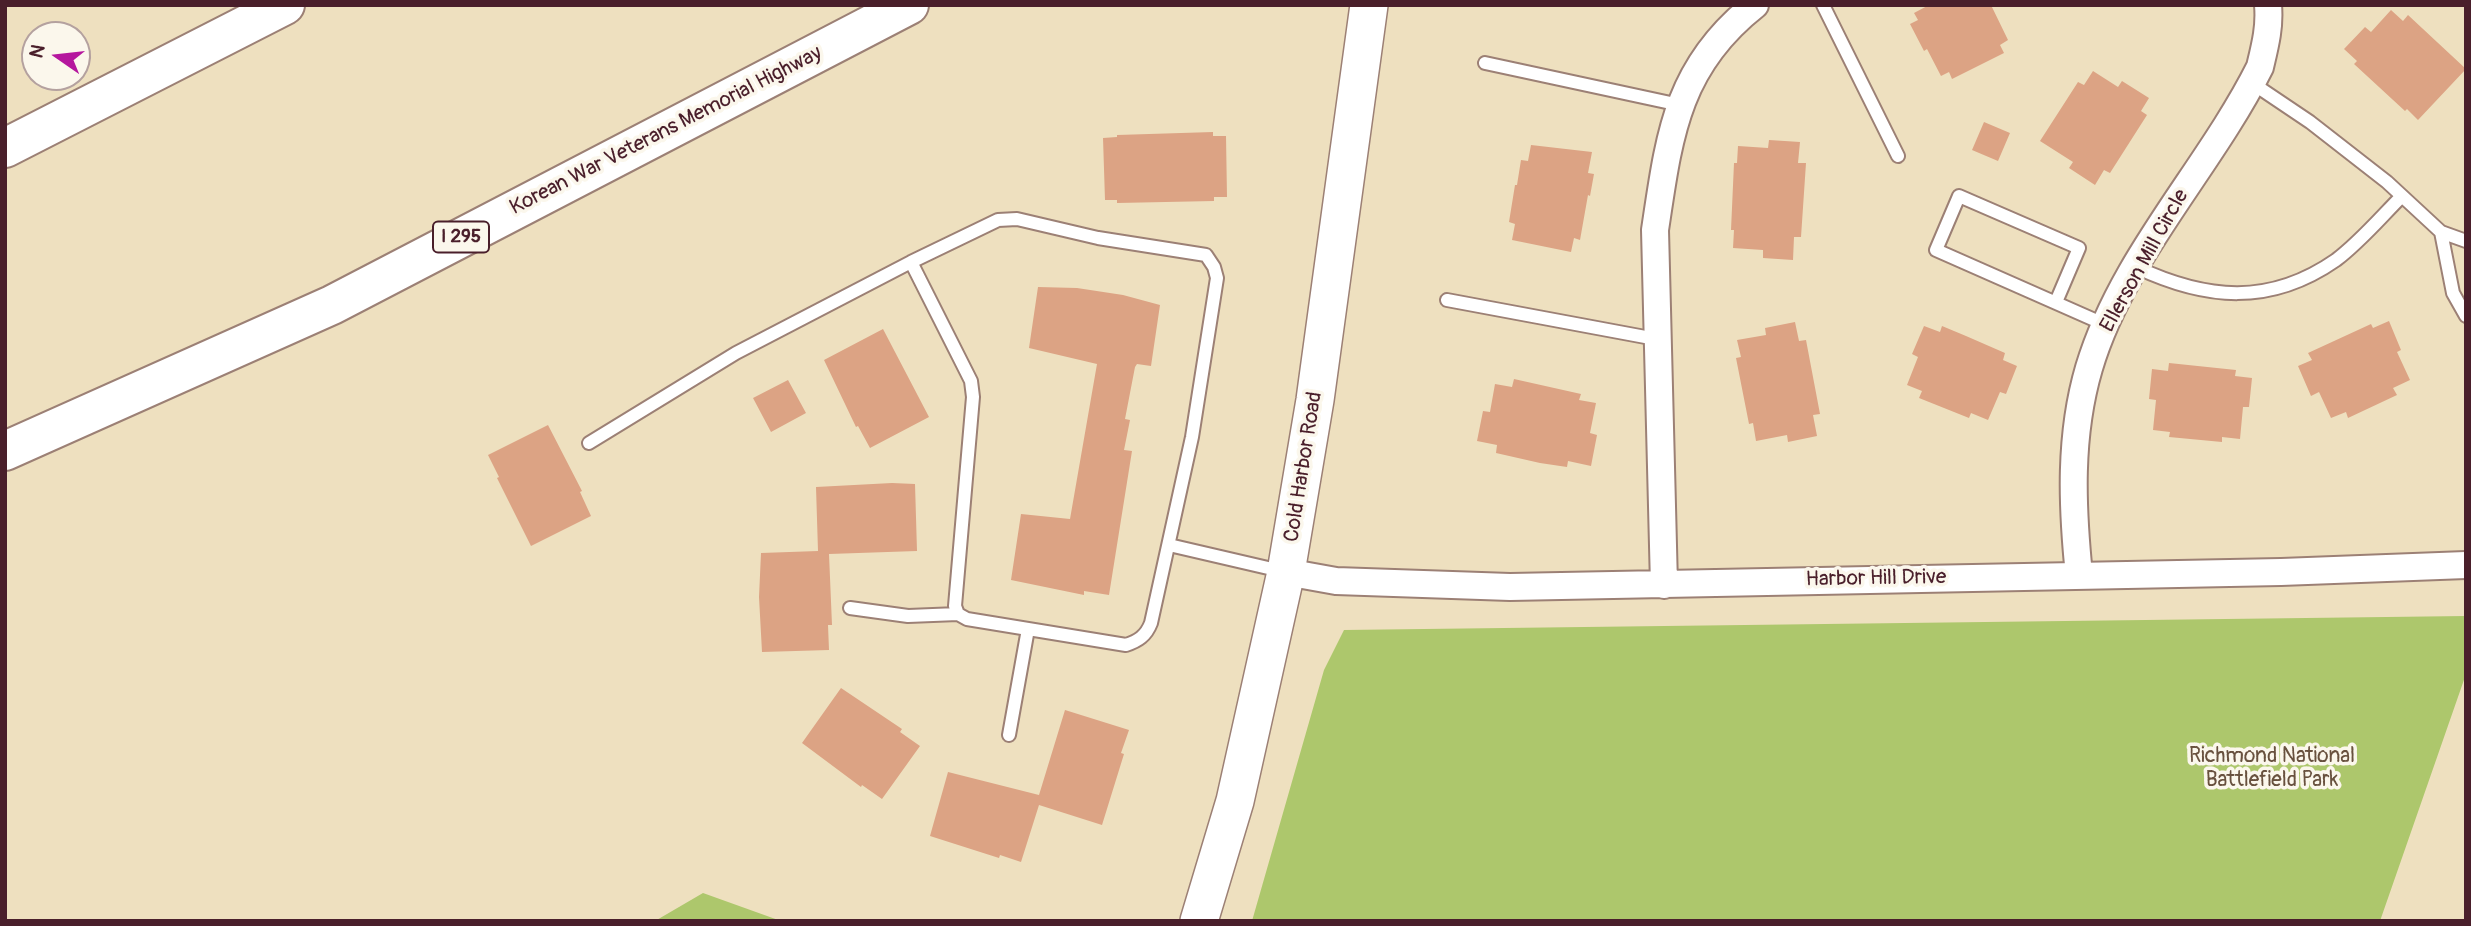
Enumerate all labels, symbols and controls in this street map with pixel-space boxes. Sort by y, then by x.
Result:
north arrow [21,21,91,91]
street label: Korean War Veterans Memorial Highway [506,41,826,221]
text: N [24,42,51,61]
street label: Ellerson Mill Circle [2095,185,2195,337]
road number: I 295 [433,221,489,252]
street label: Cold Harbor Road [1280,390,1328,544]
street label: Harbor Hill Drive [1805,565,1947,593]
park label: Richmond National Battlefield Park [2189,744,2355,794]

